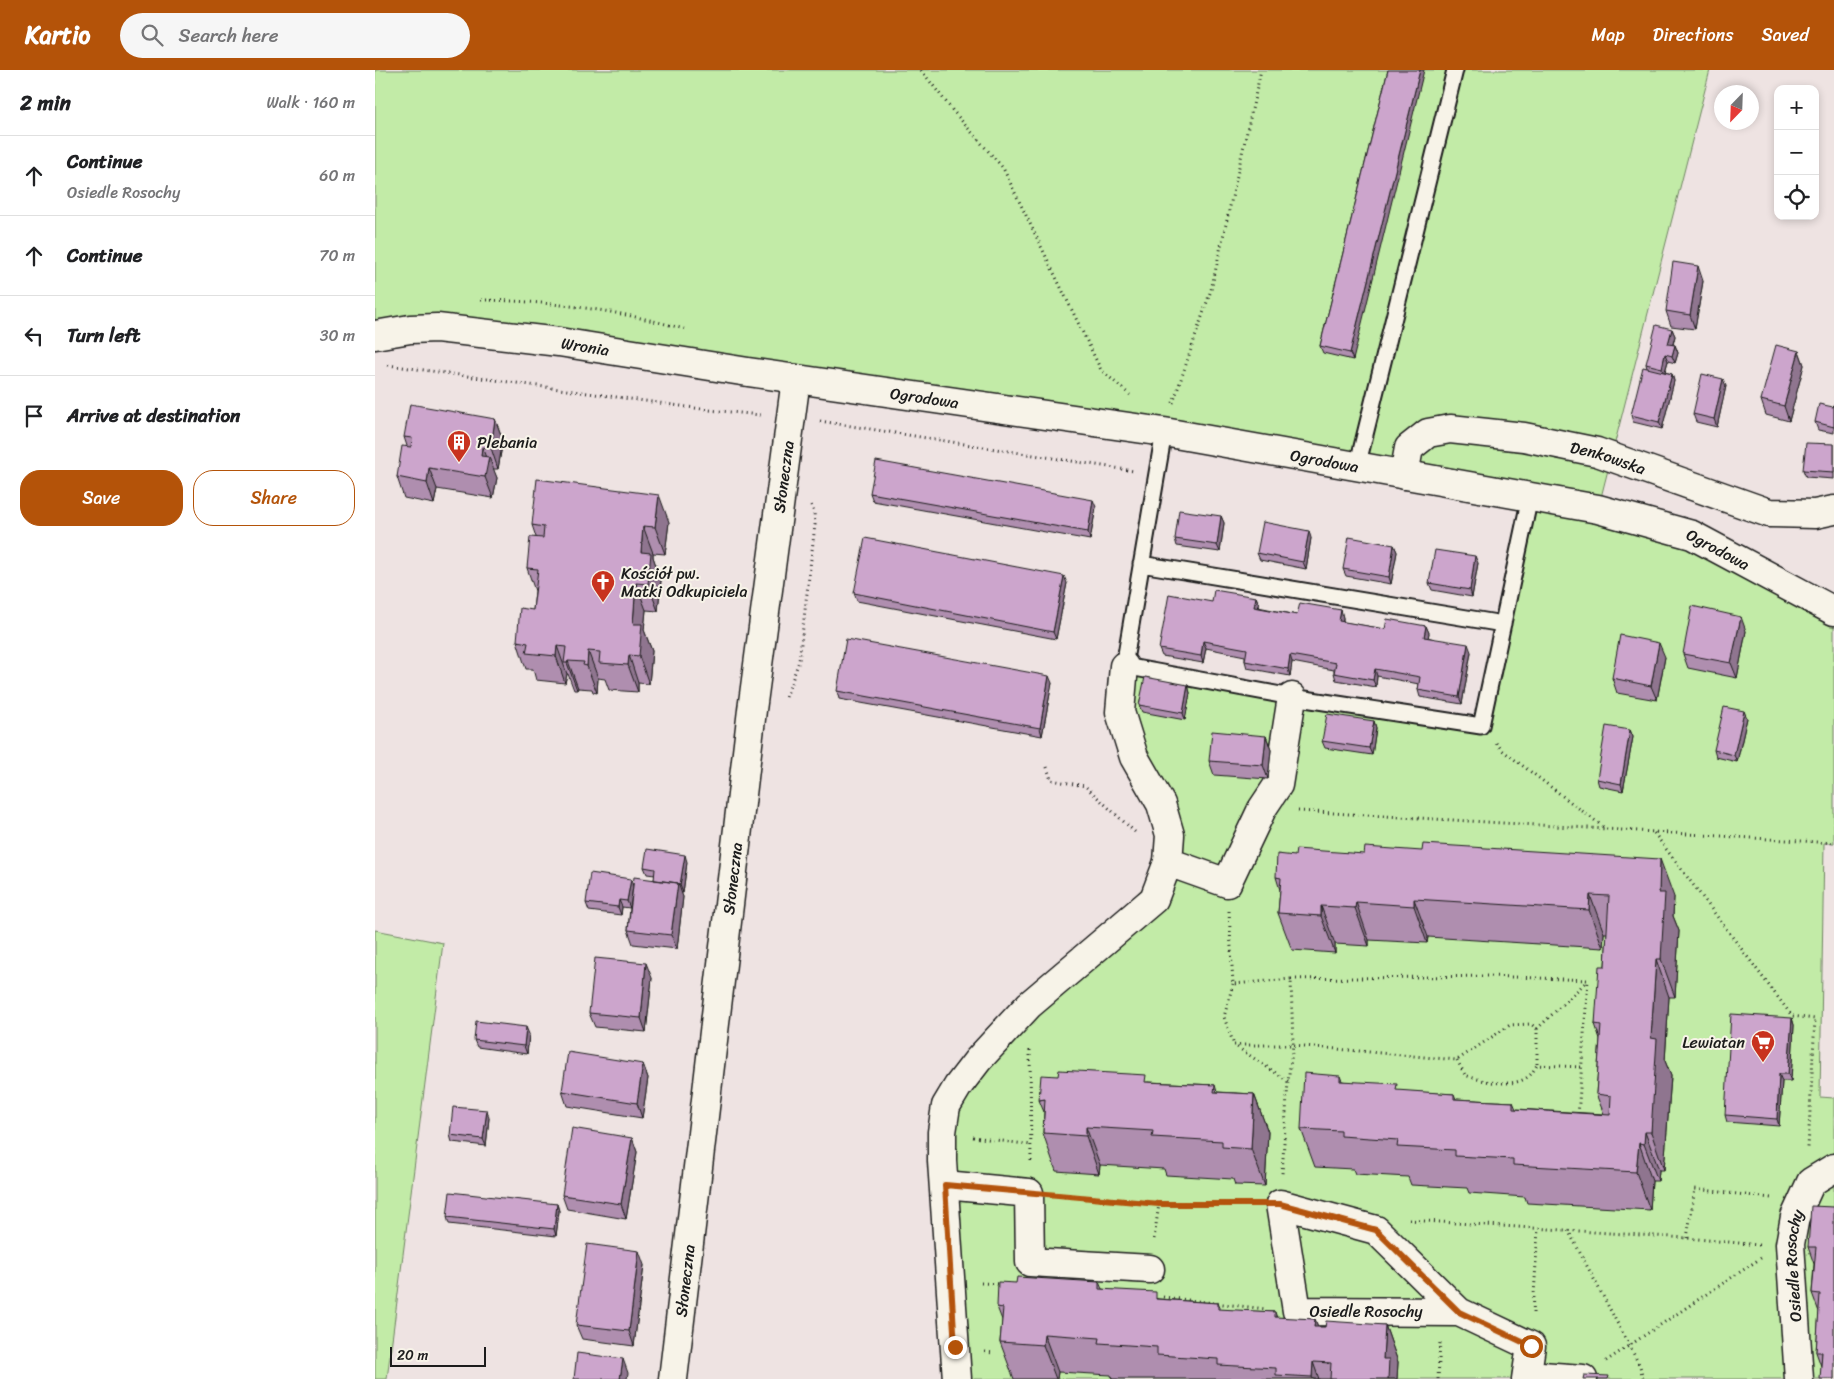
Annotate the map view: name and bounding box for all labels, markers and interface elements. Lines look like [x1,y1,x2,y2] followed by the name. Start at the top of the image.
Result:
[120,13,470,58] search box
[25,14,90,56] text: Kartio
[178,19,279,52] text: Search here
[1592,19,1625,51] text: Map
[1653,19,1734,51] text: Directions
[1762,19,1809,51] text: Saved
[138,21,166,49] icon: search
[20,84,71,122] text: 2 min
[1714,85,1759,130] north arrow
[1774,85,1819,220] map controls
[1774,85,1819,130] button: +
[266,88,355,117] text: Walk · 160 m
[1774,130,1819,175] button: −
[67,145,143,178] text: Continue
[319,161,355,190] text: 60 m
[20,162,48,190] icon: ahead
[1774,175,1819,220] button: locate
[67,178,180,207] text: Osiedle Rosochy
[67,239,143,272] text: Continue
[319,241,355,270] text: 70 m
[20,242,48,270] icon: ahead
[67,319,140,352] text: Turn left
[320,321,355,350] text: 30 m
[20,322,48,350] icon: left
[559,328,611,364] street label: Wronia
[888,378,961,417] street label: Ogrodowa
[67,399,240,432] text: Arrive at destination
[20,402,48,430] icon: arrive
[477,428,537,457] place label: Plebania
[446,429,472,463] building icon: Plebania
[1568,432,1650,483] street label: Denkowska
[764,439,802,515] street label: Słoneczna
[1288,440,1361,481] street label: Ogrodowa
[20,470,183,526] button: Save
[193,470,355,526] button: Share
[1681,520,1755,578] street label: Ogrodowa
[621,559,748,606] place label: Kościół pw. Matki Odkupiciela
[590,569,616,603] church icon: Kościół pw. Matki Odkupiciela
[713,841,751,916] street label: Słoneczna
[1682,1028,1745,1057] place label: Lewiatan
[1750,1029,1776,1063] supermarket icon: Lewiatan
[1775,1203,1812,1323] street label: Osiedle Rosochy
[666,1243,703,1318] street label: Słoneczna
[1309,1297,1423,1326] street label: Osiedle Rosochy
[1520,1335,1543,1358] route start
[944,1336,967,1359] route end
[397,1343,428,1368] text: 20 m
[390,1344,486,1367] scale bar

